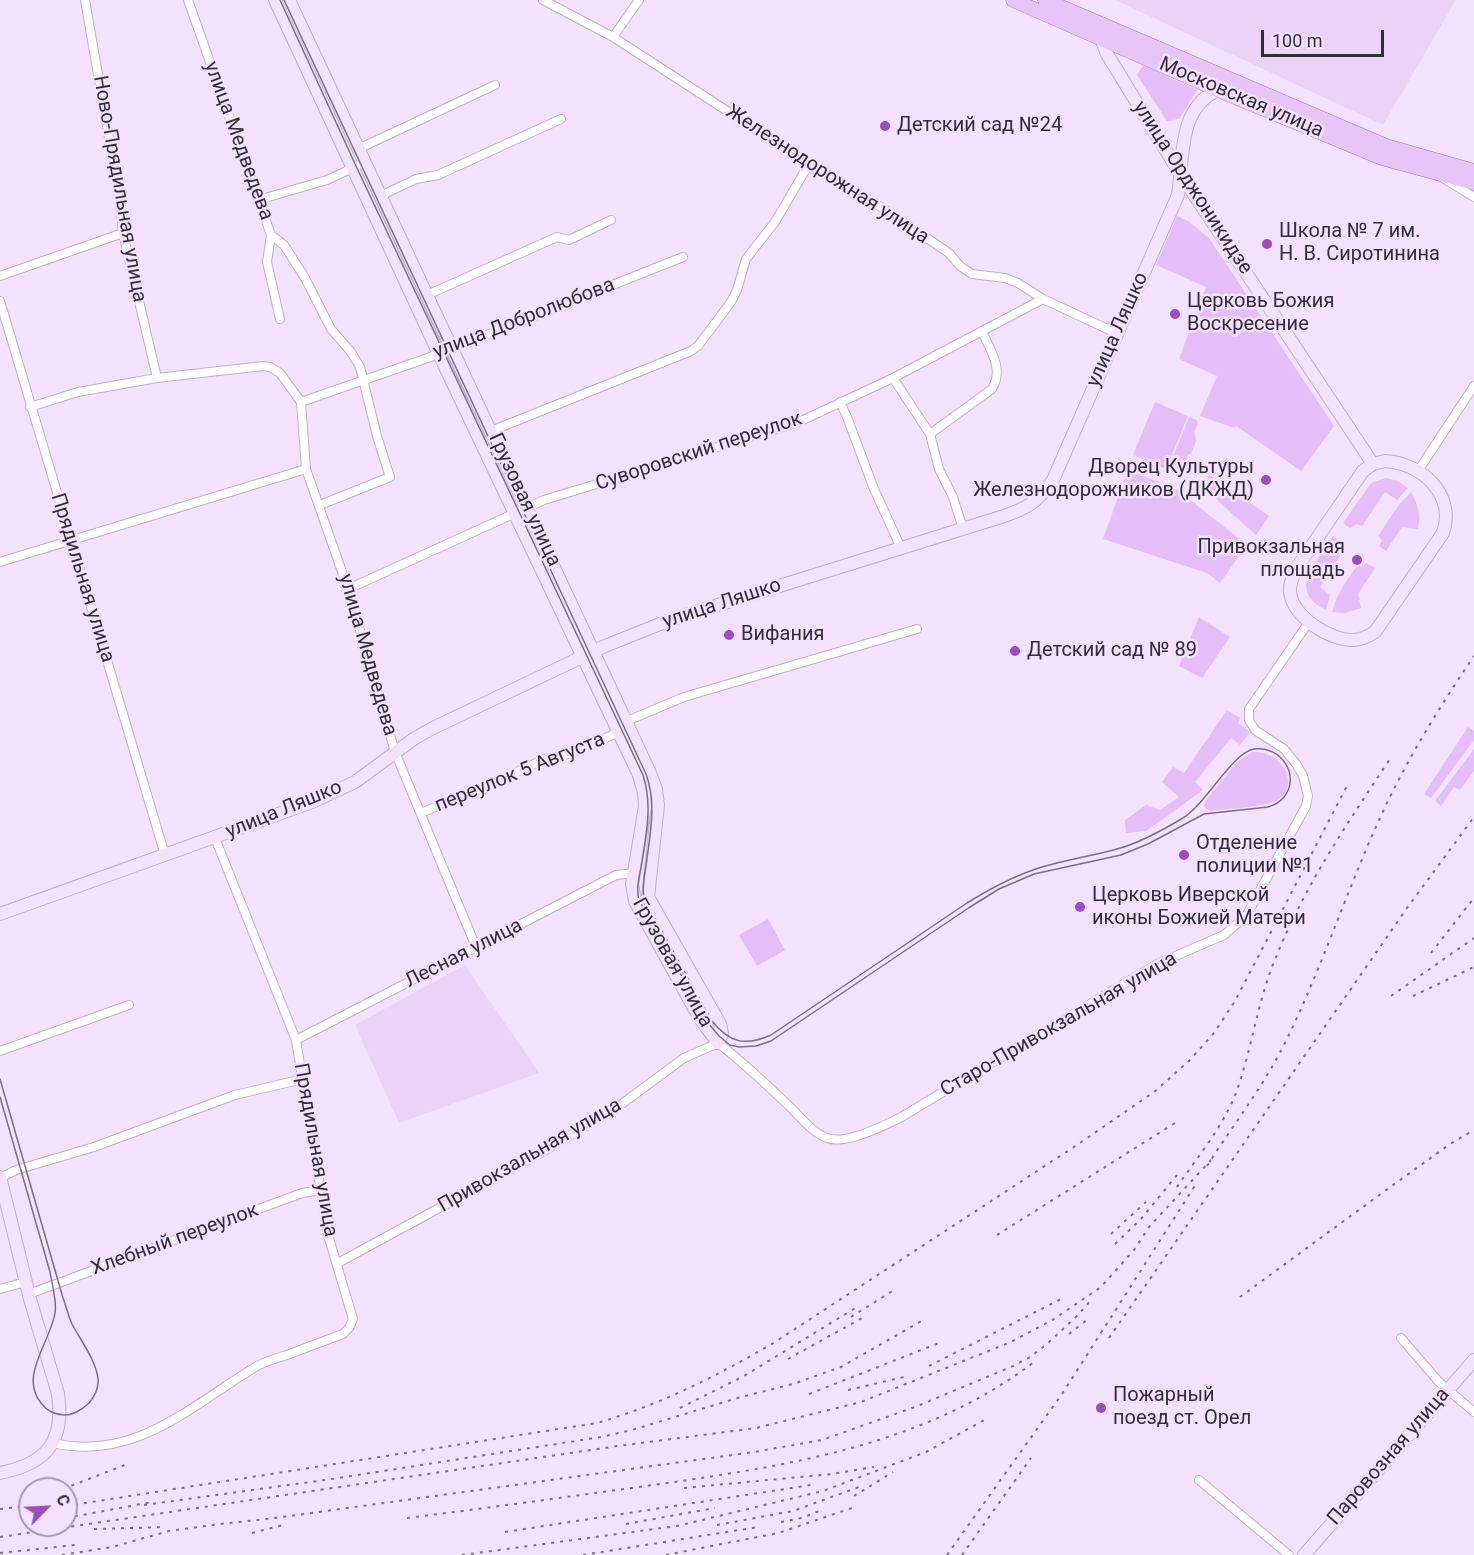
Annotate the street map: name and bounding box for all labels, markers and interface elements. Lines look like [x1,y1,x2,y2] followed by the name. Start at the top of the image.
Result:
[1264,18,1387,56] scale bar
[1272,30,1323,51] text: 100 m
[1155,53,1327,143] street label: Московская улица
[198,58,278,224] street label: улица Медведева
[87,74,151,304] street label: Ново-Прядильная улица
[1127,97,1257,279] street label: улица Орджоникидзе
[721,100,933,250] street label: Железнодорожная улица
[897,114,1062,138] place label: Детский сад №24
[878,119,892,133] marker: Детский сад №24
[1279,220,1440,267] place label: Школа № 7 им. Н. В. Сиротинина
[1260,237,1274,251] marker: Школа № 7 им. Н. В. Сиротинина
[1082,269,1154,391] street label: улица Ляшко
[430,273,618,365] street label: улица Добролюбова
[1187,290,1334,337] place label: Церковь Божия Воскресение
[1168,307,1182,321] marker: Церковь Божия Воскресение
[593,407,805,497] street label: Суворовский переулок
[483,429,565,571] street label: Грузовая улица
[973,456,1254,503] place label: Дворец Культуры Железнодорожников (ДКЖД)
[1259,473,1273,487] marker: Дворец Культуры Железнодорожников (ДКЖД)
[45,490,119,666] street label: Прядильная улица
[1197,536,1345,583] place label: Привокзальная площадь
[1350,553,1364,567] marker: Привокзальная площадь
[332,571,402,739] street label: улица Медведева
[660,574,784,634] street label: улица Ляшко
[741,623,824,647] place label: Вифания
[722,628,736,642] marker: Вифания
[1027,639,1197,663] place label: Детский сад № 89
[1008,644,1022,658] marker: Детский сад № 89
[432,728,608,818] street label: переулок 5 Августа
[222,776,346,844] street label: улица Ляшко
[1196,832,1314,879] place label: Отделение полиции №1
[1177,848,1191,862] marker: Отделение полиции №1
[1092,884,1306,931] place label: Церковь Иверской иконы Божией Матери
[626,894,718,1032] street label: Грузовая улица
[1073,900,1087,914] marker: Церковь Иверской иконы Божией Матери
[401,914,527,994] street label: Лесная улица
[937,947,1181,1103] street label: Старо-Привокзальная улица
[288,1061,342,1239] street label: Прядильная улица
[434,1094,626,1218] street label: Привокзальная улица
[88,1199,262,1281] street label: Хлебный переулок
[1323,1383,1455,1531] street label: Паровозная улица
[1113,1384,1251,1431] place label: Пожарный поезд ст. Орел
[1094,1401,1108,1415] marker: Пожарный поезд ст. Орел
[18,1477,78,1537] north arrow
[52,1492,74,1509] text: С

